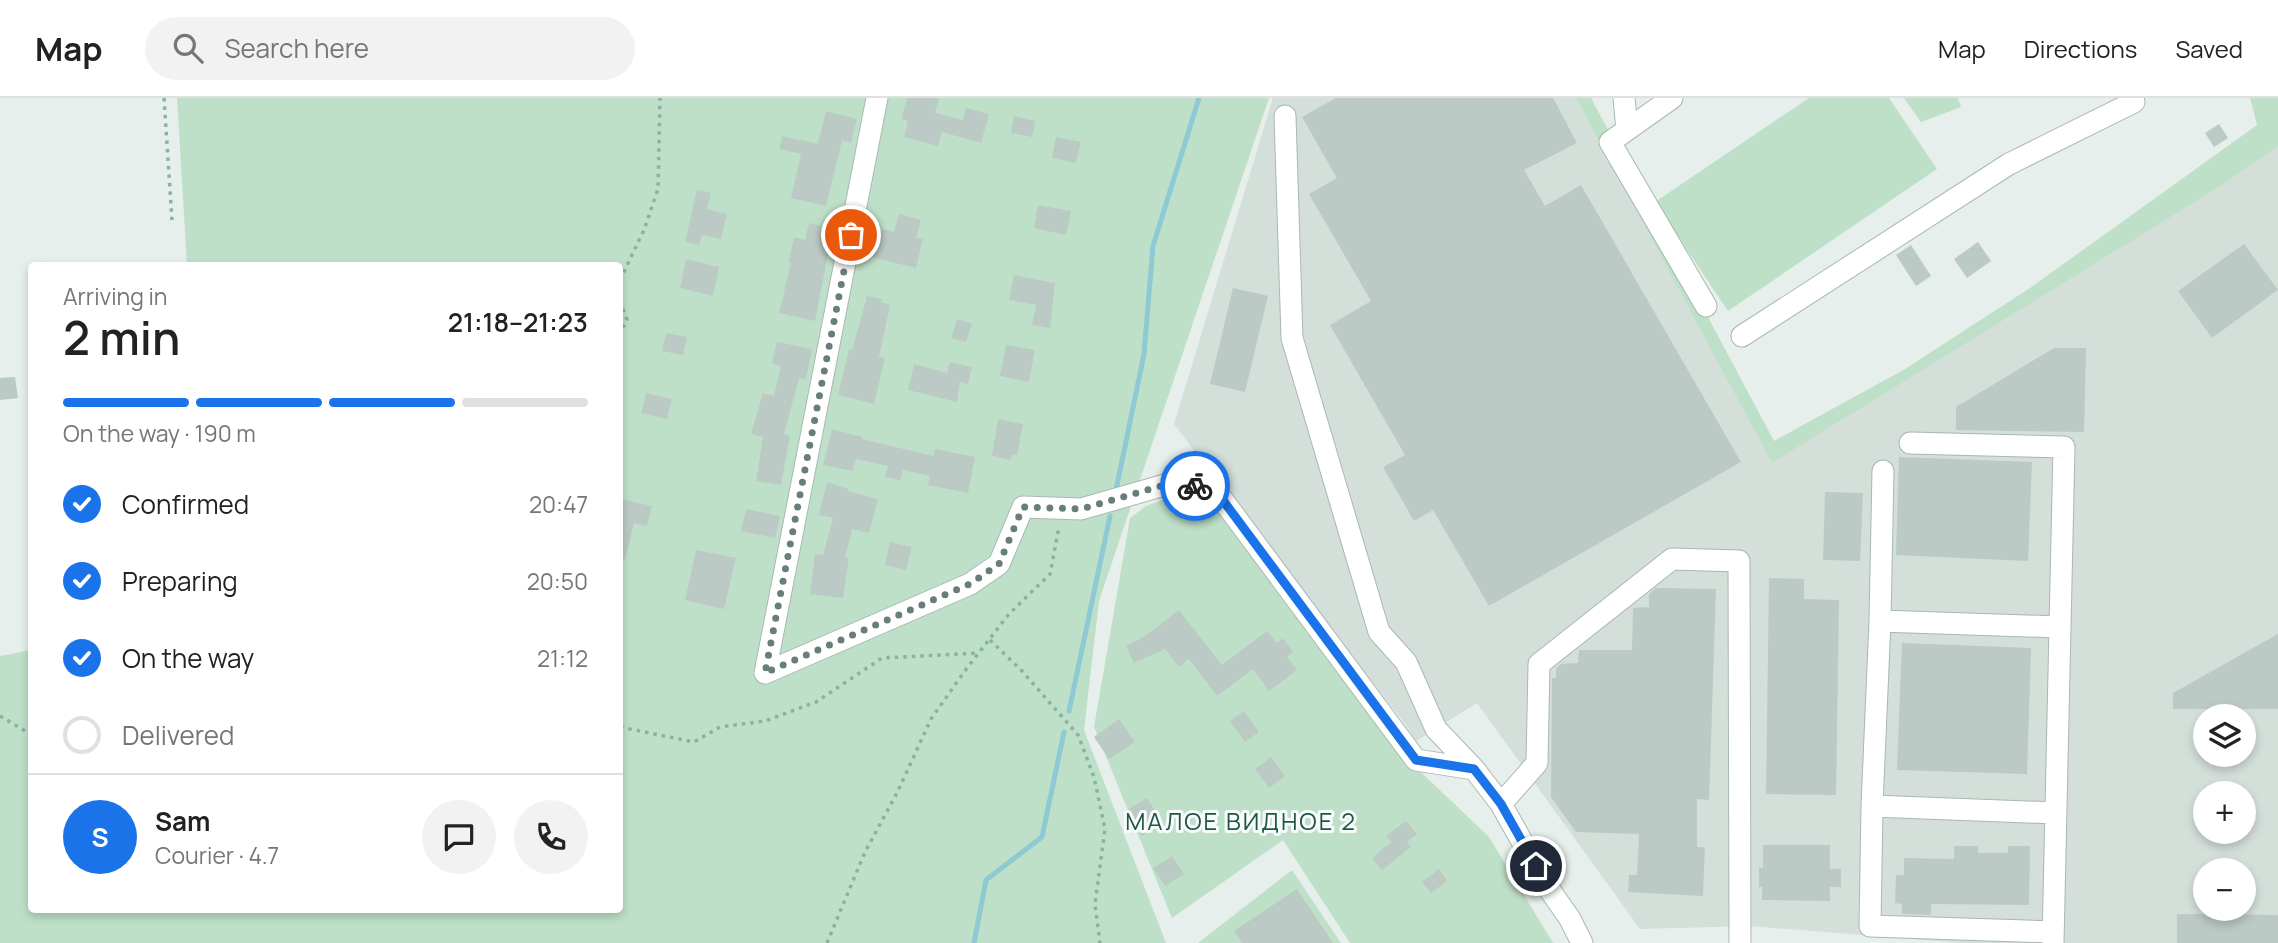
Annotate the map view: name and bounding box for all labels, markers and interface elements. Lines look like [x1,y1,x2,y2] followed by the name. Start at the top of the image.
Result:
[145,17,635,80] search box
[35,26,103,71] text: Map
[169,29,207,67] icon: search
[225,30,369,66] text: Search here
[1938,32,1986,65] text: Map
[2024,32,2137,65] text: Directions
[2175,32,2243,65] text: Saved
[821,205,881,265] pin
[832,216,870,254] icon: bag
[63,280,168,312] text: Arriving in
[448,304,588,340] text: 21:18–21:23
[63,306,180,369] text: 2 min
[63,417,256,449] text: On the way · 190 m
[1160,451,1230,521] courier
[1176,467,1214,505] icon: bike
[63,485,101,523] icon: check
[122,486,249,522] text: Confirmed
[529,488,588,520] text: 20:47
[63,562,101,600] icon: check
[122,563,238,599] text: Preparing
[527,565,588,597] text: 20:50
[63,639,101,677] icon: check
[122,640,254,676] text: On the way
[537,642,588,674] text: 21:12
[2193,704,2256,921] map controls
[2193,704,2256,767] button: layers
[122,717,234,753] text: Delivered
[2193,781,2256,844] button: +
[422,800,496,874] button: chat
[514,800,588,874] button: phone
[155,803,210,839] text: Sam
[1125,804,1357,837] district label: МАЛОЕ ВИДНОЕ 2
[91,819,109,855] text: S
[1506,836,1566,896] pin
[155,839,279,871] text: Courier · 4.7
[1517,847,1555,885] icon: home
[2193,858,2256,921] button: −

